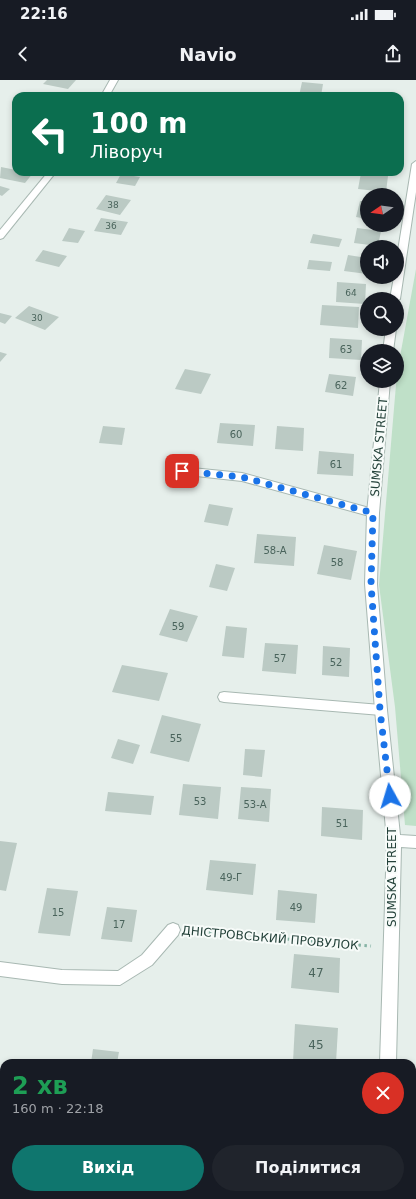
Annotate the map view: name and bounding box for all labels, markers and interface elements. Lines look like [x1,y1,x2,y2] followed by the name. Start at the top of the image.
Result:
[20,5,68,23] text: 22:16
[12,43,34,65] icon: back
[382,43,404,65] icon: share
[179,44,237,65] text: Navio
[90,107,187,140] text: 100 m
[24,108,76,160] icon: left
[90,141,163,162] text: Ліворуч
[360,188,404,232] north arrow
[360,188,404,388] map controls
[107,200,119,210] house number: 38
[105,221,117,231] house number: 36
[360,240,404,284] button: sound
[345,288,357,298] house number: 64
[360,292,404,336] button: search
[31,313,43,323] house number: 30
[340,344,352,355] house number: 63
[360,344,404,388] button: layers
[335,380,347,391] house number: 62
[368,396,390,497] street label: SUMSKA STREET
[230,429,242,440] house number: 60
[165,454,199,488] pin
[330,459,342,470] house number: 61
[171,460,193,482] icon: arrive
[263,545,287,556] house number: 58-А
[331,557,343,568] house number: 58
[172,621,184,632] house number: 59
[274,653,286,664] house number: 57
[330,657,342,668] house number: 52
[170,733,182,744] house number: 55
[369,775,411,817] position arrow
[194,796,206,807] house number: 53
[243,799,267,810] house number: 53-А
[336,818,348,829] house number: 51
[385,826,399,927] street label: SUMSKA STREET
[220,872,242,883] house number: 49-Г
[290,902,302,913] house number: 49
[52,907,64,918] house number: 15
[113,919,125,930] house number: 17
[181,922,360,953] street label: ДНІСТРОВСЬКИЙ ПРОВУЛОК
[308,966,324,980] house number: 47
[308,1038,324,1052] house number: 45
[12,1072,68,1100] text: 2 хв
[362,1072,404,1114] button: close
[12,1101,103,1116] text: 160 m · 22:18
[12,1145,204,1191] button: Вихід
[212,1145,404,1191] button: Поділитися

